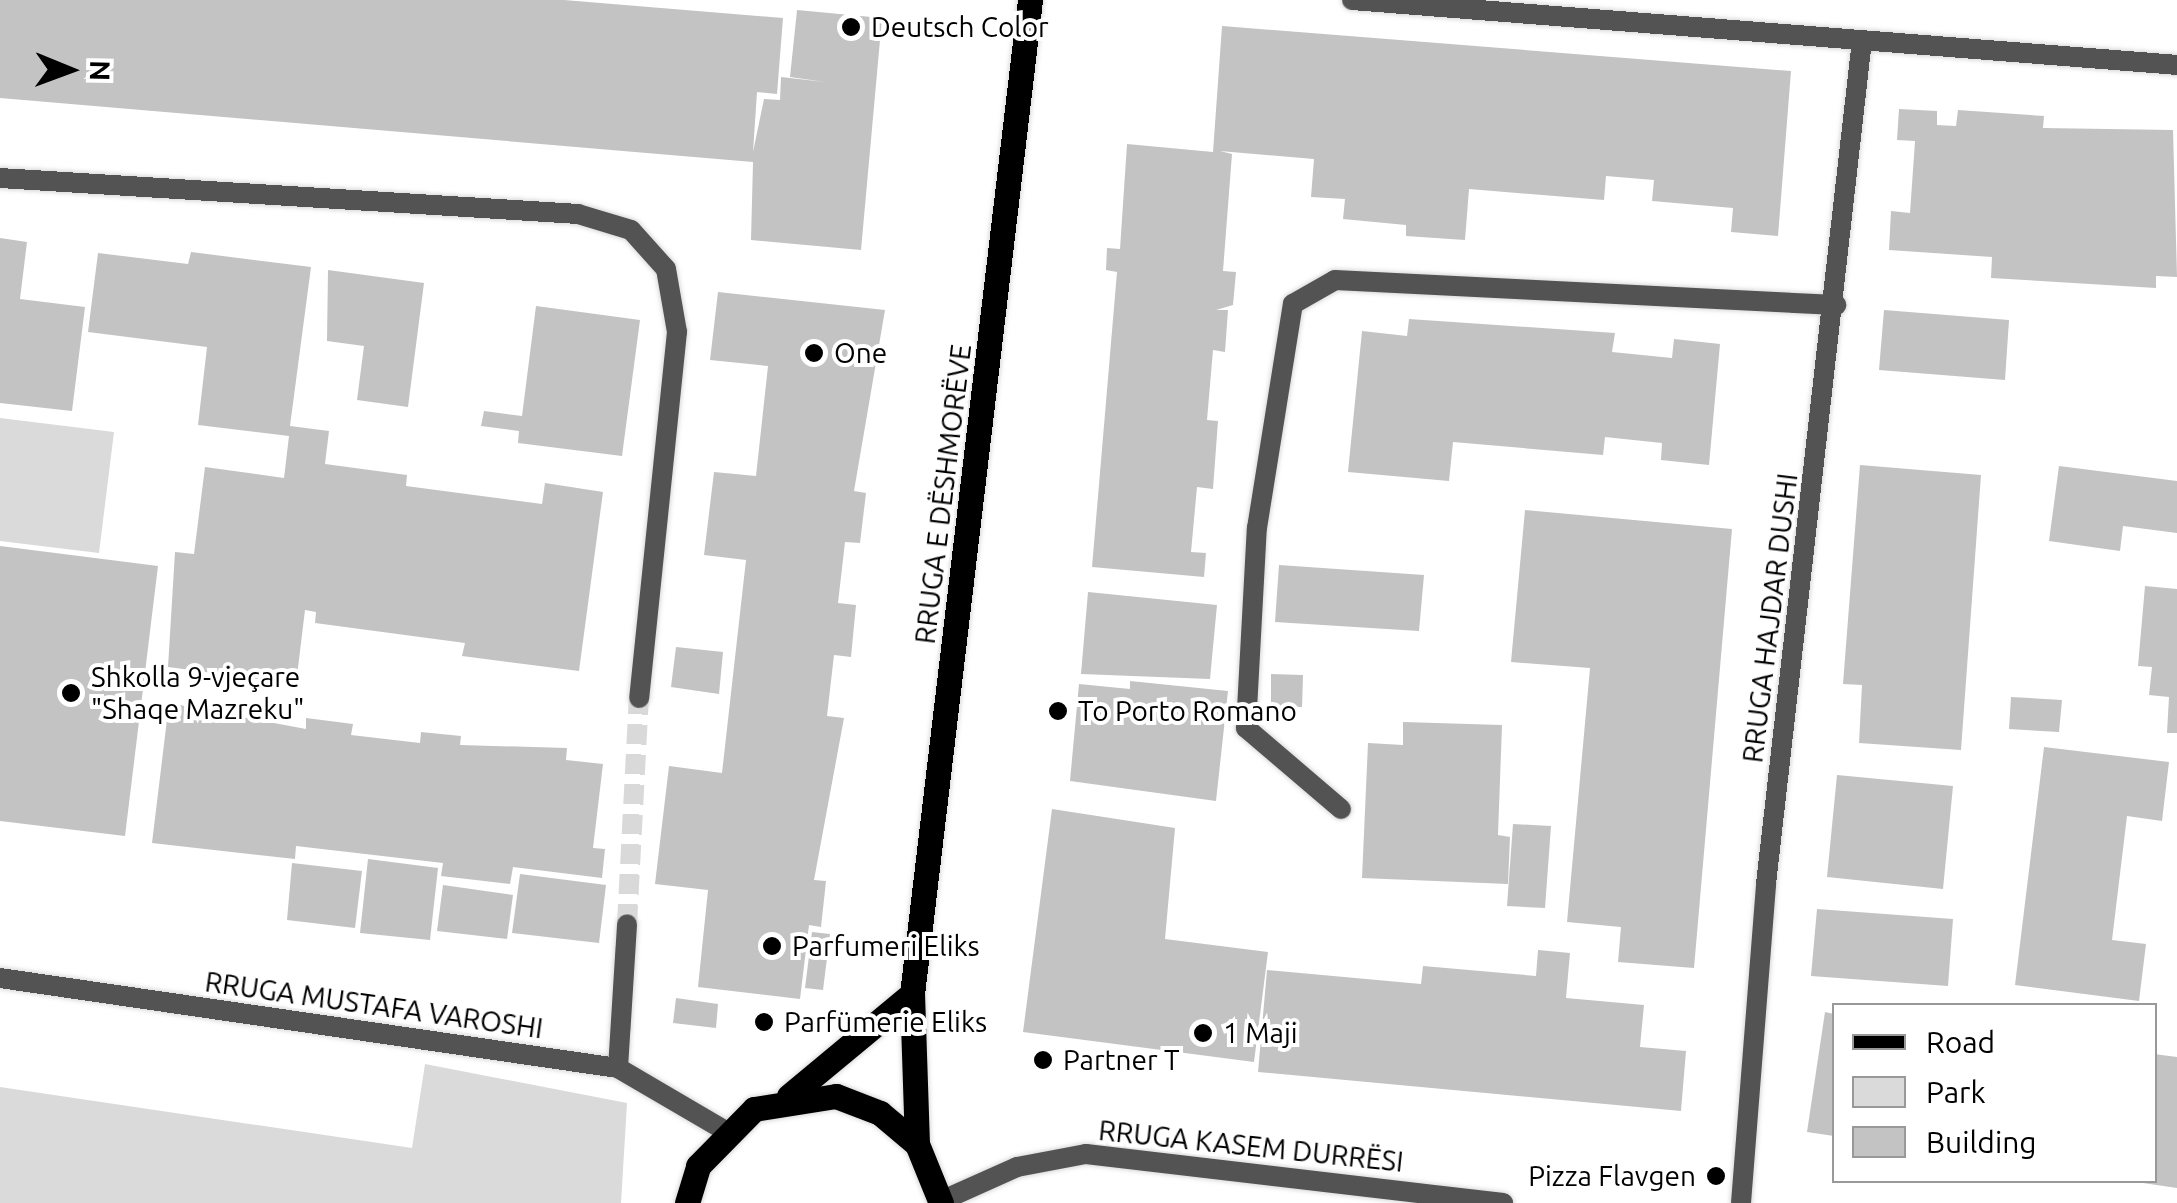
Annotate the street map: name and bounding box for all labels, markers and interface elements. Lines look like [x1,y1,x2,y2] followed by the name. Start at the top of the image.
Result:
[871,10,1049,44] place label: Deutsch Color
[840,16,862,38] marker: Deutsch Color
[20,20,120,120] north arrow
[85,60,116,81] text: N
[834,336,887,370] place label: One
[803,342,825,364] marker: One
[908,342,978,646] street label: RRUGA E DËSHMORËVE
[1736,471,1804,765] street label: RRUGA HAJDAR DUSHI
[91,660,304,726] place label: Shkolla 9-vjeçare "Shaqe Mazreku"
[60,682,82,704] marker: Shkolla 9-vjeçare "Shaqe Mazreku"
[1078,694,1297,728] place label: To Porto Romano
[1047,700,1069,722] marker: To Porto Romano
[792,929,980,963] place label: Parfumeri Eliks
[761,935,783,957] marker: Parfumeri Eliks
[203,965,545,1045] street label: RRUGA MUSTAFA VAROSHI
[1832,1003,2157,1183] legend
[784,1005,987,1039] place label: Parfümerie Eliks
[753,1011,775,1033] marker: Parfümerie Eliks
[1223,1016,1298,1050] place label: 1 Maji
[1192,1022,1214,1044] marker: 1 Maji
[1926,1025,1995,1059] text: Road
[1063,1043,1180,1077] place label: Partner T
[1032,1049,1054,1071] marker: Partner T
[1926,1075,1986,1109] text: Park
[1097,1113,1405,1179] street label: RRUGA KASEM DURRËSI
[1926,1125,2037,1159] text: Building
[1528,1159,1696,1193] place label: Pizza Flavgen
[1705,1165,1727,1187] marker: Pizza Flavgen

